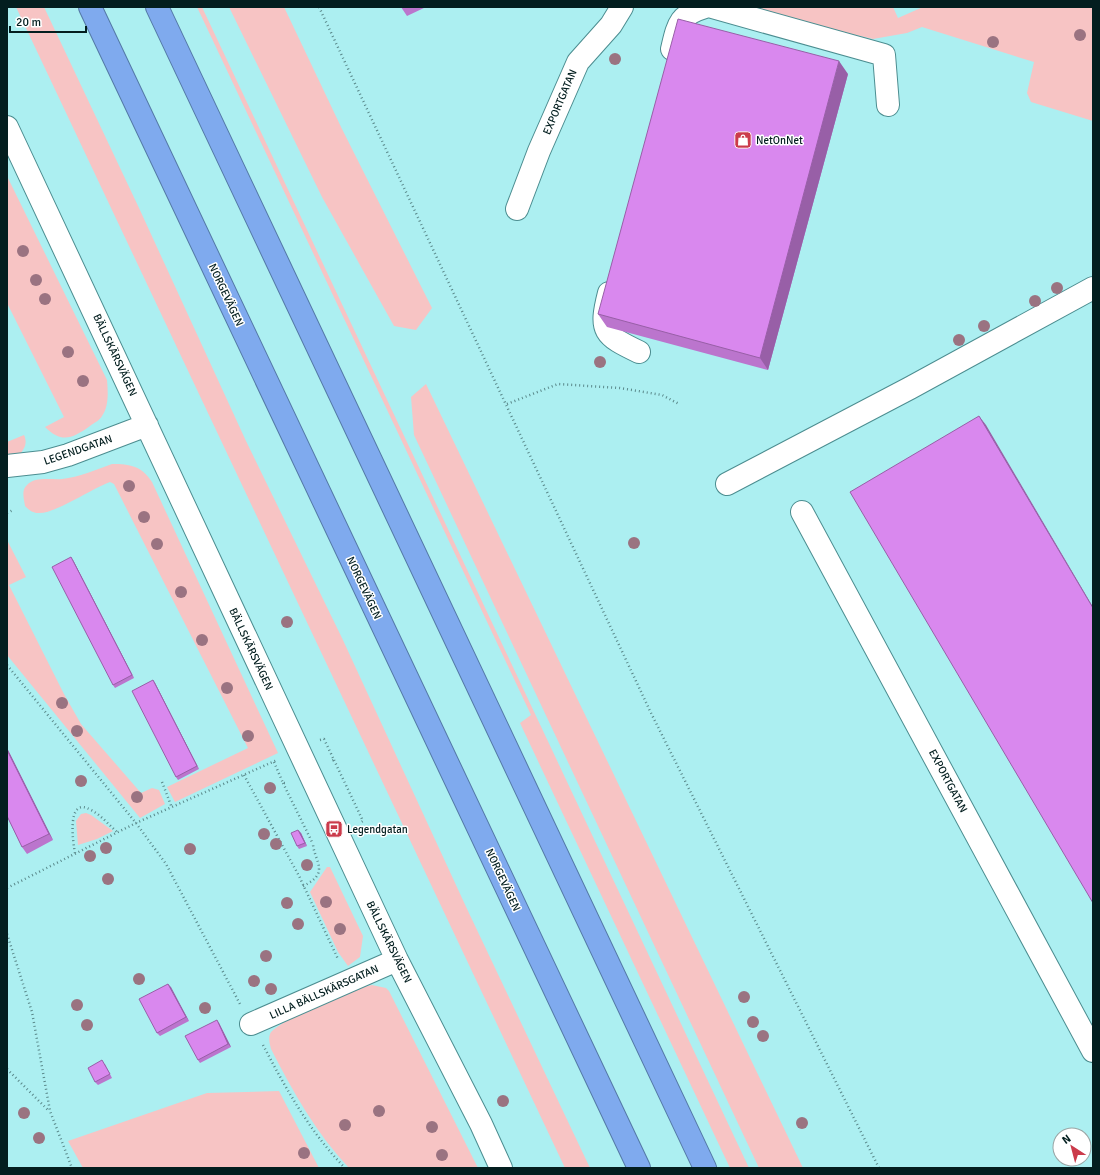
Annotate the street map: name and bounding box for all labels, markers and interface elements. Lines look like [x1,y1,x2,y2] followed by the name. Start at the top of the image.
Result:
[10,8,86,34] scale bar
[16,15,41,30] text: 20 m
[540,67,580,137] street label: EXPORTGATAN
[733,130,753,150] shop icon: NetOnNet
[756,134,803,147] place label: NetOnNet
[206,261,247,328] street label: NORGEVÄGEN
[90,311,141,398] street label: BÄLLSKÄRSVÄGEN
[42,432,114,468] street label: LEGENDGATAN
[344,554,385,621] street label: NORGEVÄGEN
[226,605,277,692] street label: BÄLLSKÄRSVÄGEN
[926,747,970,815] street label: EXPORTGATAN
[324,819,344,839] bus stop icon: Legendgatan
[347,823,408,836] place label: Legendgatan
[483,846,524,913] street label: NORGEVÄGEN
[364,898,415,985] street label: BÄLLSKÄRSVÄGEN
[267,961,381,1022] street label: LILLA BÄLLSKÄRSGATAN
[1052,1127,1092,1167] north arrow
[1059,1132,1073,1147] text: N

